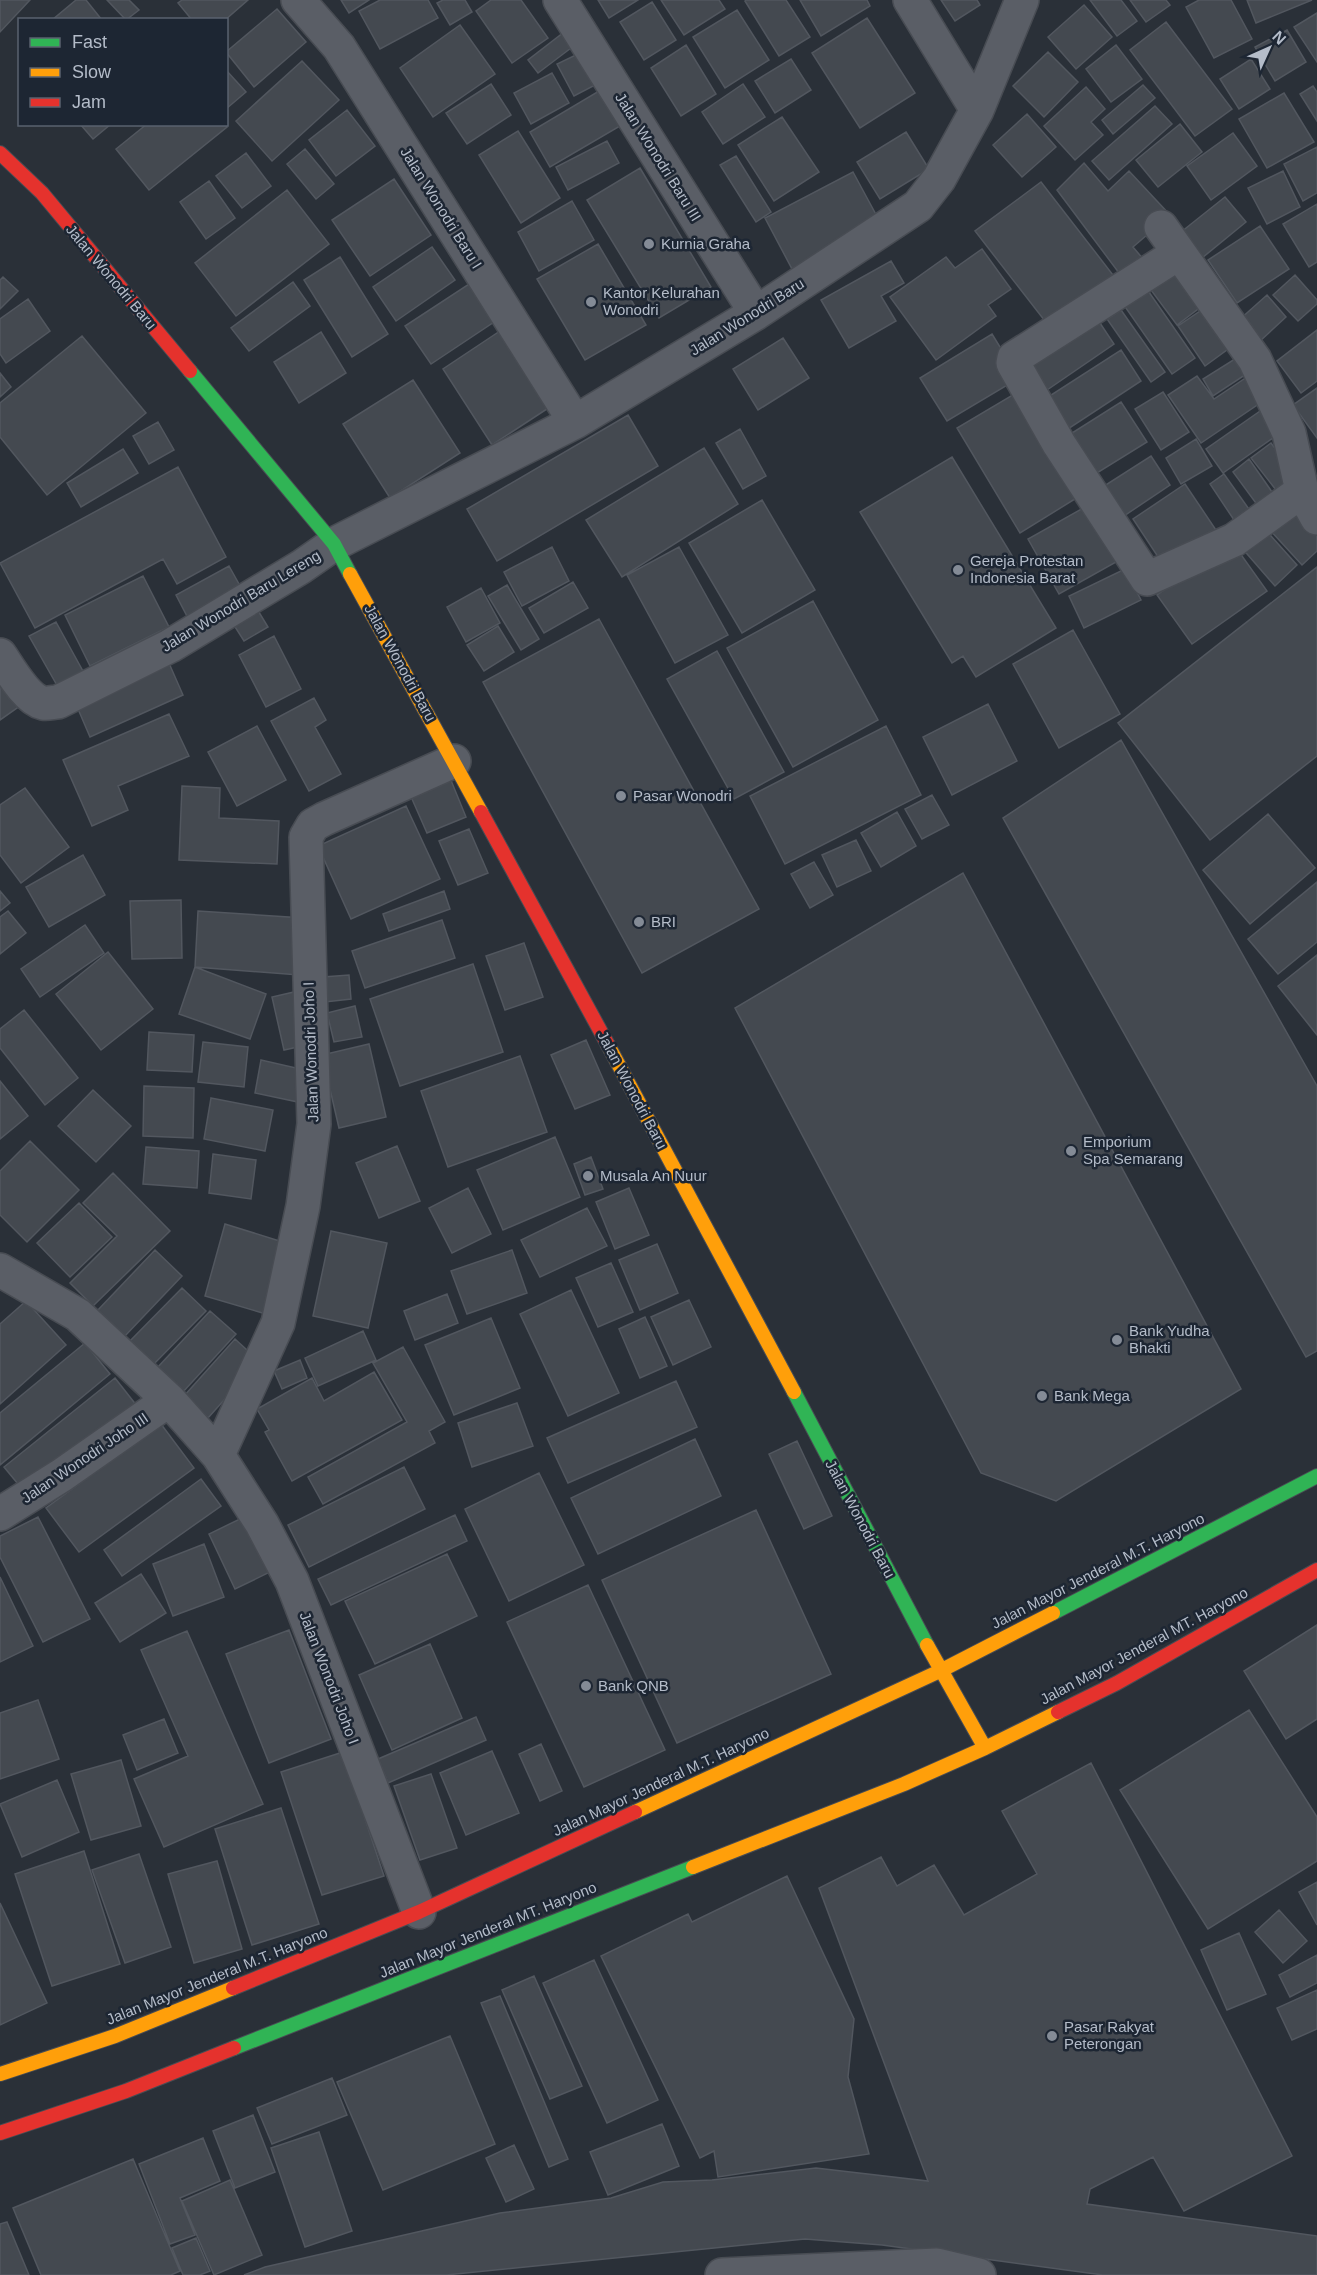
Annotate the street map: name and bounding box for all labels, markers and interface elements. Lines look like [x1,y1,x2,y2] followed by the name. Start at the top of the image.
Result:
[18,18,228,126] legend
[1239,18,1299,78] north arrow
[1269,28,1289,48] text: N
[72,32,107,52] text: Fast
[72,62,112,82] text: Slow
[612,89,705,224] street label: Jalan Wonodri Baru III
[72,92,106,112] text: Jam
[397,144,486,272] street label: Jalan Wonodri Baru I
[63,221,160,332] street label: Jalan Wonodri Baru
[661,235,751,252] place label: Kurnia Graha
[642,237,656,251] marker: Kurnia Graha
[686,275,807,359] street label: Jalan Wonodri Baru
[603,284,720,318] place label: Kantor Kelurahan Wonodri
[584,295,598,309] marker: Kantor Kelurahan Wonodri
[158,546,323,655] street label: Jalan Wonodri Baru Lereng
[970,552,1083,586] place label: Gereja Protestan Indonesia Barat
[951,563,965,577] marker: Gereja Protestan Indonesia Barat
[361,601,440,724] street label: Jalan Wonodri Baru
[633,787,732,804] place label: Pasar Wonodri
[614,789,628,803] marker: Pasar Wonodri
[651,913,676,930] place label: BRI
[632,915,646,929] marker: BRI
[300,981,321,1123] street label: Jalan Wonodri Joho I
[594,1028,671,1152] street label: Jalan Wonodri Baru
[1083,1133,1183,1167] place label: Emporium Spa Semarang
[1064,1144,1078,1158] marker: Emporium Spa Semarang
[600,1167,707,1184] place label: Musala An Nuur
[581,1169,595,1183] marker: Musala An Nuur
[1129,1322,1210,1356] place label: Bank Yudha Bhakti
[1110,1333,1124,1347] marker: Bank Yudha Bhakti
[1054,1387,1131,1404] place label: Bank Mega
[1035,1389,1049,1403] marker: Bank Mega
[18,1409,151,1506] street label: Jalan Wonodri Joho III
[822,1457,899,1581] street label: Jalan Wonodri Baru
[988,1509,1207,1632] street label: Jalan Mayor Jenderal M.T. Haryono
[1037,1583,1250,1708] street label: Jalan Mayor Jenderal MT. Haryono
[296,1609,363,1747] street label: Jalan Wonodri Joho I
[598,1677,669,1694] place label: Bank QNB
[579,1679,593,1693] marker: Bank QNB
[550,1724,772,1839] street label: Jalan Mayor Jenderal M.T. Haryono
[377,1878,599,1981] street label: Jalan Mayor Jenderal MT. Haryono
[104,1923,330,2028] street label: Jalan Mayor Jenderal M.T. Haryono
[1064,2018,1155,2052] place label: Pasar Rakyat Peterongan
[1045,2029,1059,2043] marker: Pasar Rakyat Peterongan

